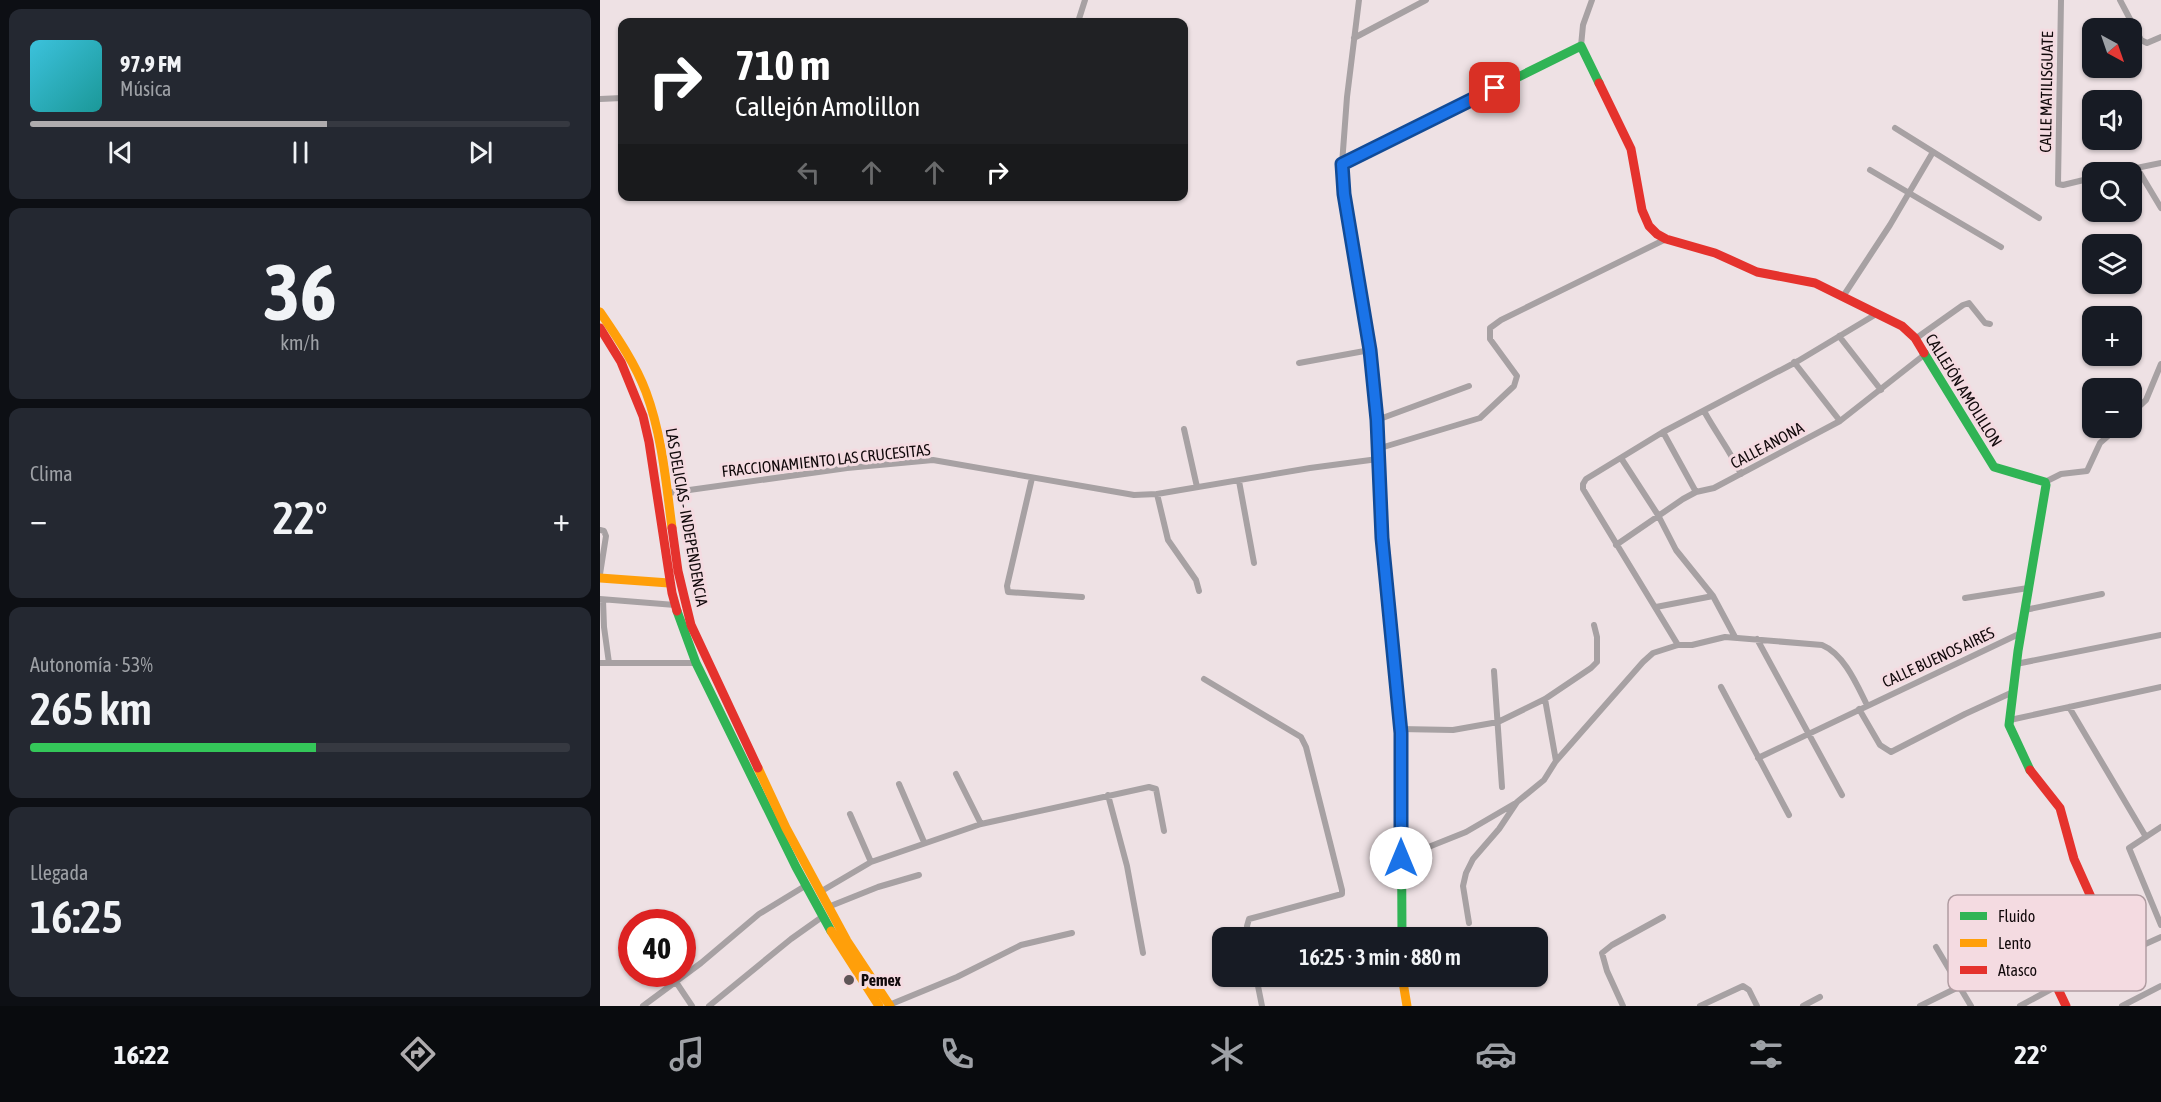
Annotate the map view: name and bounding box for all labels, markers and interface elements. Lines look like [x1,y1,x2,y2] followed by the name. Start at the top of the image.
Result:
[2082,18,2142,78] north arrow
[2082,18,2142,438] map controls
[2036,31,2056,153] street label: CALLE MATILISGUATE
[735,41,830,89] text: 710 m
[636,42,714,120] icon: right
[120,51,182,77] text: 97.9 FM
[1469,62,1520,113] pin
[1478,71,1511,104] icon: arrive
[120,77,171,100] text: Música
[2082,90,2142,150] button: sound
[735,91,920,122] text: Callejón Amolillon
[104,136,137,169] icon: previous
[284,136,317,169] icon: pause
[464,136,497,169] icon: next
[792,156,825,189] icon: left
[855,156,888,189] icon: ahead
[918,156,951,189] icon: ahead
[981,156,1014,189] icon: right
[2082,162,2142,222] button: search
[2082,234,2142,294] button: layers
[263,247,337,337] text: 36
[2082,306,2142,366] button: +
[1922,330,2006,450] street label: CALLEJÓN AMOLILLON
[280,331,320,354] text: km/h
[2082,378,2142,438] button: −
[1727,418,1807,472] street label: CALLE ANONA
[662,426,712,608] street label: LAS DELICIAS - INDEPENDENCIA
[721,440,931,480] street label: FRACCIONAMIENTO LAS CRUCESITAS
[30,462,73,485] text: Clima
[273,492,327,544] text: 22°
[30,500,47,538] text: −
[553,500,570,538] text: +
[1879,623,1997,691] street label: CALLE BUENOS AIRES
[30,653,153,676] text: Autonomía · 53%
[30,683,152,735] text: 265 km
[1369,826,1433,890] position arrow
[30,861,88,884] text: Llegada
[30,891,123,943] text: 16:25
[1948,895,2146,991] legend
[1998,907,2035,925] text: Fluido
[618,909,696,987] speed limit sign: 40
[1998,934,2031,952] text: Lento
[1299,944,1461,970] text: 16:25 · 3 min · 880 m
[1998,961,2037,979] text: Atasco
[861,971,902,989] place label: Pemex
[842,973,856,987] marker: Pemex
[397,1033,439,1075] icon: directions
[666,1033,708,1075] icon: music
[936,1033,978,1075] icon: phone
[1206,1033,1248,1075] icon: climate
[1475,1033,1517,1075] icon: car
[1745,1033,1787,1075] icon: filters
[114,1039,169,1070] text: 16:22
[2014,1039,2047,1070] text: 22°

